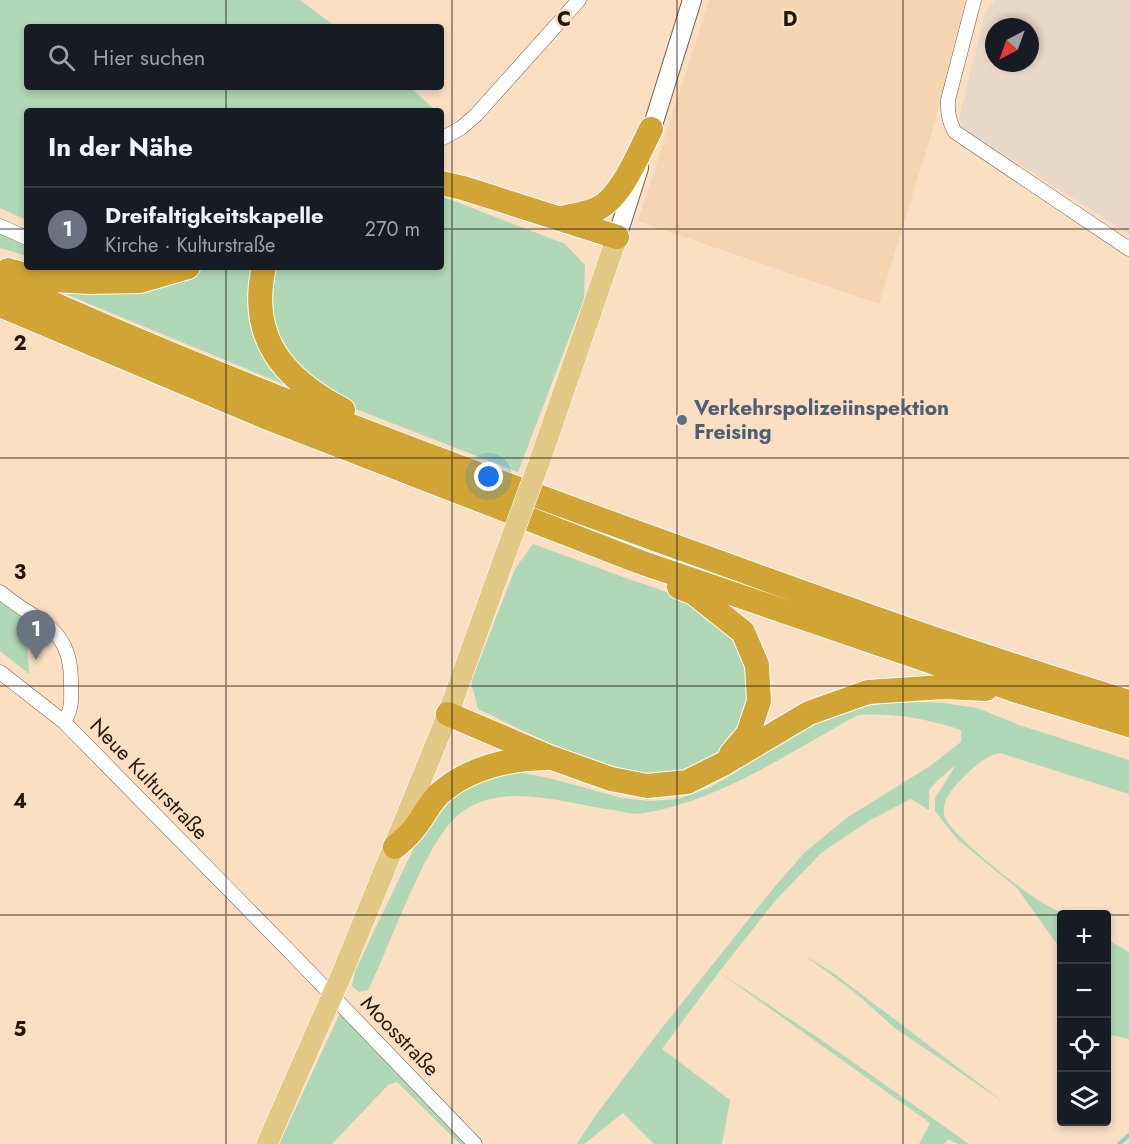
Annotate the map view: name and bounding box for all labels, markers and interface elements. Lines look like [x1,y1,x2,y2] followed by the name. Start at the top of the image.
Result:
[557,5,571,34] text: C
[783,5,797,34] text: D
[985,18,1039,72] north arrow
[24,24,444,90] search box
[45,41,78,74] icon: search
[93,41,205,73] text: Hier suchen
[48,128,193,166] text: In der Nähe
[105,199,324,231] text: Dreifaltigkeitskapelle
[62,215,73,244] text: 1
[365,215,420,244] text: 270 m
[105,231,275,260] text: Kirche · Kulturstraße
[13,329,27,358] text: 2
[693,393,949,447] place label: Verkehrspolizeiinspektion Freising
[675,413,689,427] marker: Verkehrspolizeiinspektion Freising
[474,462,503,491] your location
[14,558,26,587] text: 3
[16,610,56,660] pin: 1
[83,711,215,847] street label: Neue Kulturstraße
[13,787,27,816] text: 4
[1057,910,1111,1126] map controls
[1057,910,1111,964] button: +
[1057,964,1111,1018] button: −
[354,989,446,1083] street label: Moosstraße
[14,1015,27,1044] text: 5
[1057,1018,1111,1072] button: locate
[1057,1072,1111,1126] button: layers

